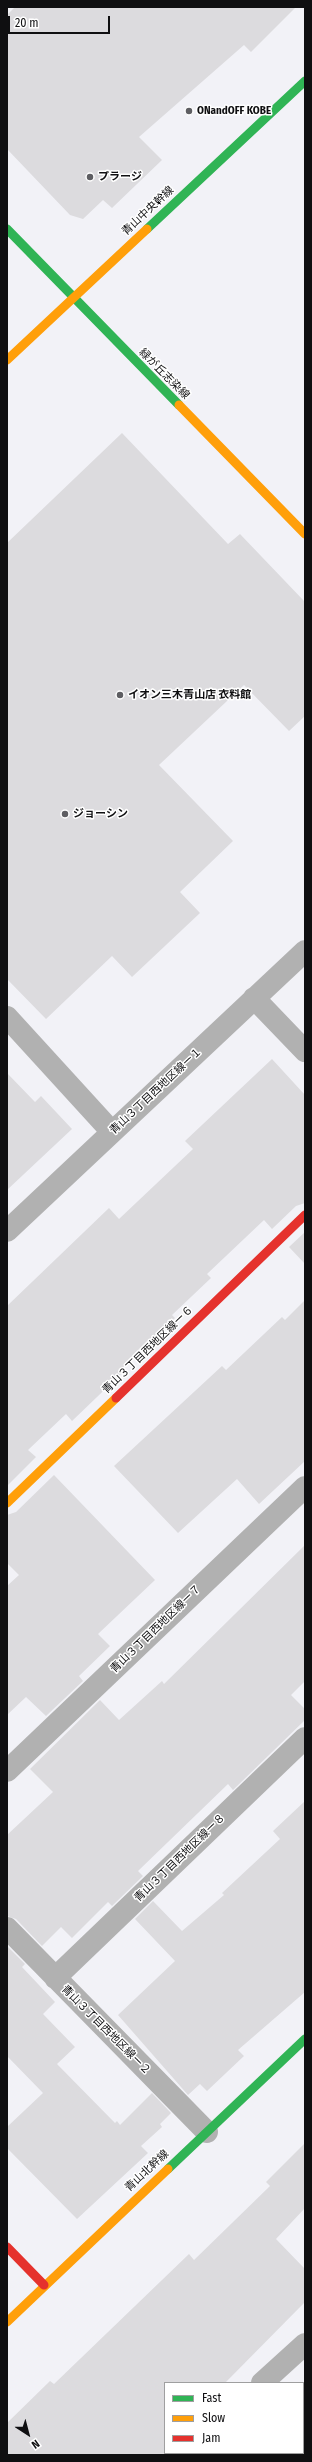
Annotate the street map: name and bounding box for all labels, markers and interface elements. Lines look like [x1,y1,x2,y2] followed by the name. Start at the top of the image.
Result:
[10,8,112,34] scale bar
[15,16,39,30] text: 20 m
[197,104,271,118] place label: ONandOFF KOBE
[184,106,194,116] marker: ONandOFF KOBE
[98,170,142,184] place label: プラージ
[85,172,95,182] marker: プラージ
[119,184,177,238] street label: 青山中央幹線
[136,346,192,402] street label: 緑が丘志染線
[128,688,251,702] place label: イオン三木青山店 衣料館
[115,690,125,700] marker: イオン三木青山店 衣料館
[73,807,128,821] place label: ジョーシン
[60,809,70,819] marker: ジョーシン
[107,1045,205,1137] street label: 青山３丁目西地区線ー１
[100,1303,196,1397] street label: 青山３丁目西地区線ー６
[108,1582,204,1676] street label: 青山３丁目西地区線ー７
[132,1811,228,1905] street label: 青山３丁目西地区線ー８
[59,1983,153,2077] street label: 青山３丁目西地区線ー２
[122,2147,172,2195] street label: 青山北幹線
[164,2382,304,2454] legend
[202,2391,221,2405] text: Fast
[202,2411,225,2425] text: Slow
[8,2414,48,2454] north arrow
[202,2431,220,2445] text: Jam
[29,2437,42,2451] text: N

